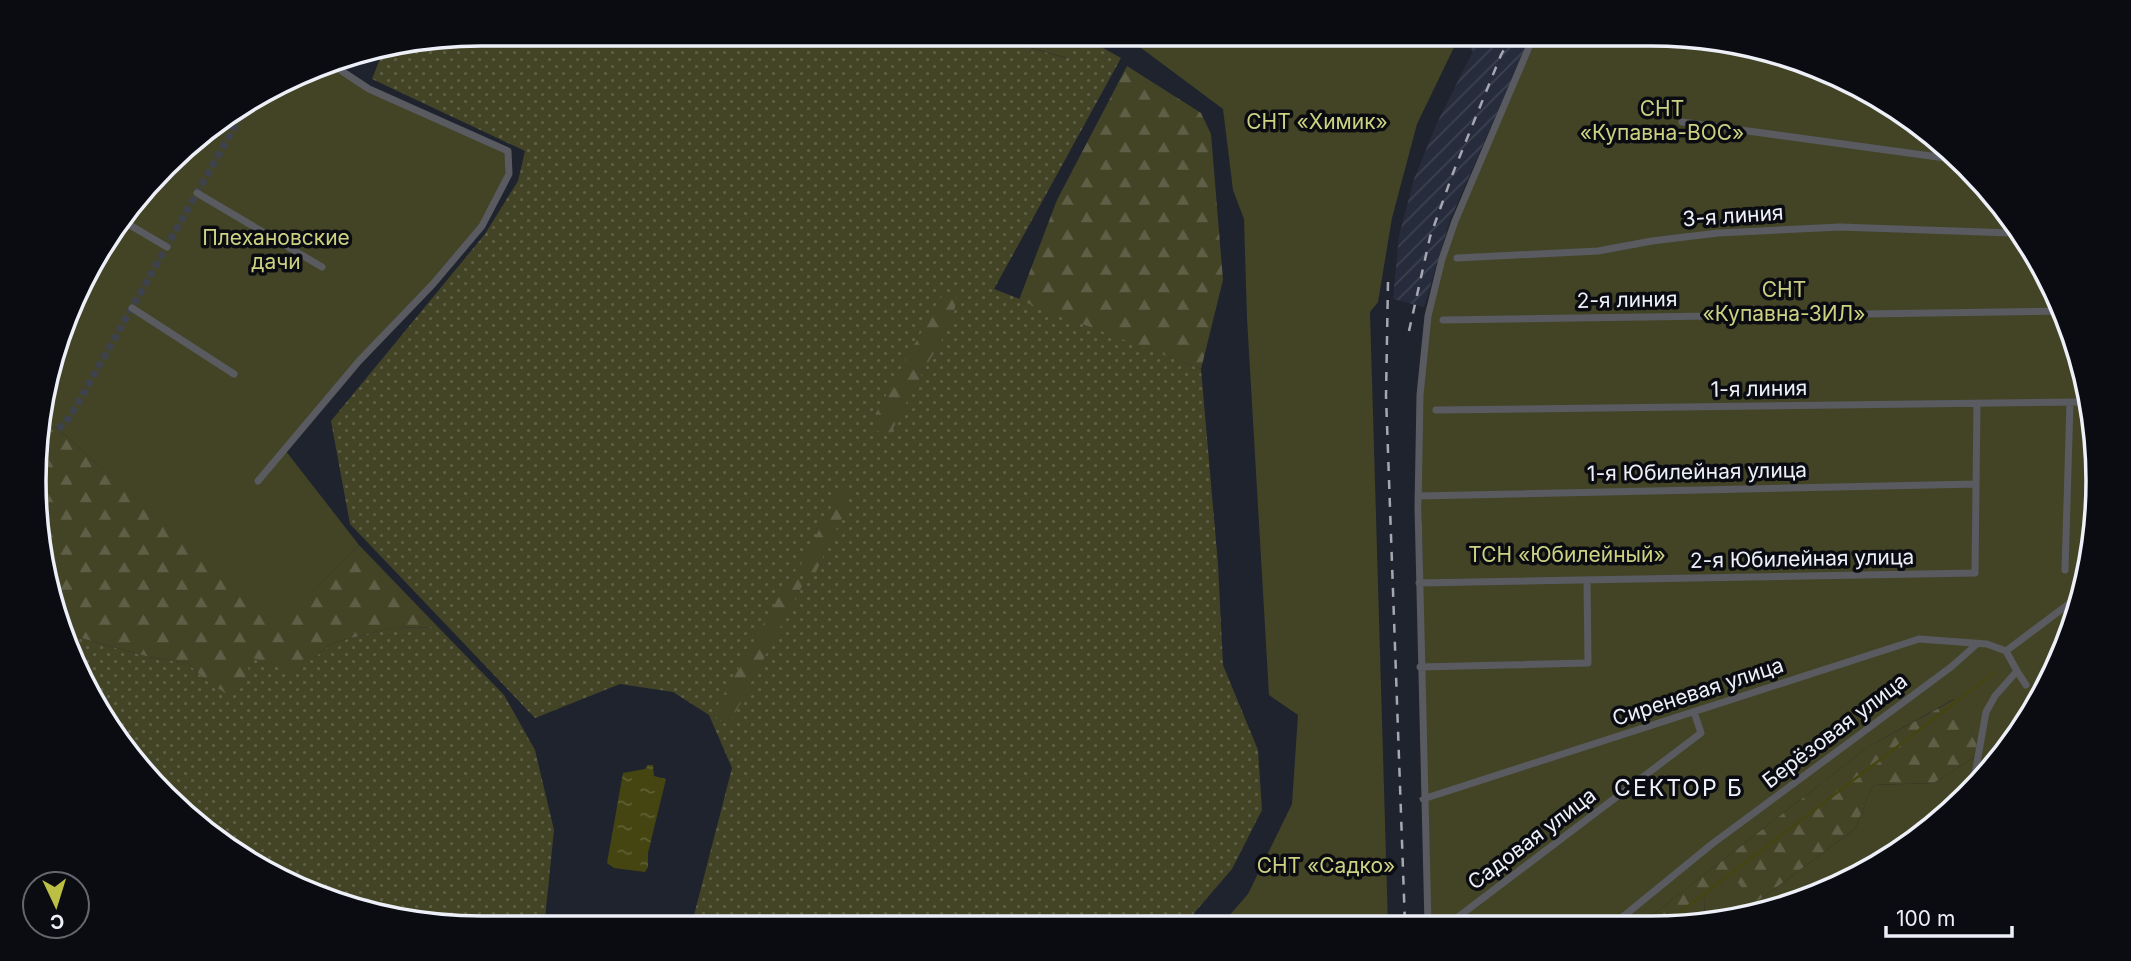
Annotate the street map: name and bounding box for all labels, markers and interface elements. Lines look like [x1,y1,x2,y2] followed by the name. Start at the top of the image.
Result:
[1580,96,1744,145] park label: СНТ «Купавна-ВОС»
[1246,109,1388,134] park label: СНТ «Химик»
[1682,200,1784,231] street label: 3-я линия
[202,225,350,274] park label: Плехановские дачи
[1703,277,1865,326] park label: СНТ «Купавна-ЗИЛ»
[1576,286,1678,313] street label: 2-я линия
[1710,375,1808,402] street label: 1-я линия
[1587,457,1807,486] street label: 1-я Юбилейная улица
[1468,542,1666,567] park label: ТСН «Юбилейный»
[1690,544,1914,573] street label: 2-я Юбилейная улица
[1609,652,1787,731] street label: Сиреневая улица
[1757,668,1912,793] street label: Берёзовая улица
[1614,774,1744,802] district label: СЕКТОР Б
[1463,782,1601,895] street label: Садовая улица
[1257,853,1395,878] park label: СНТ «Садко»
[21,870,91,940] north arrow
[1886,894,2012,938] scale bar
[1896,906,1955,931] text: 100 m
[49,909,65,933] text: С

